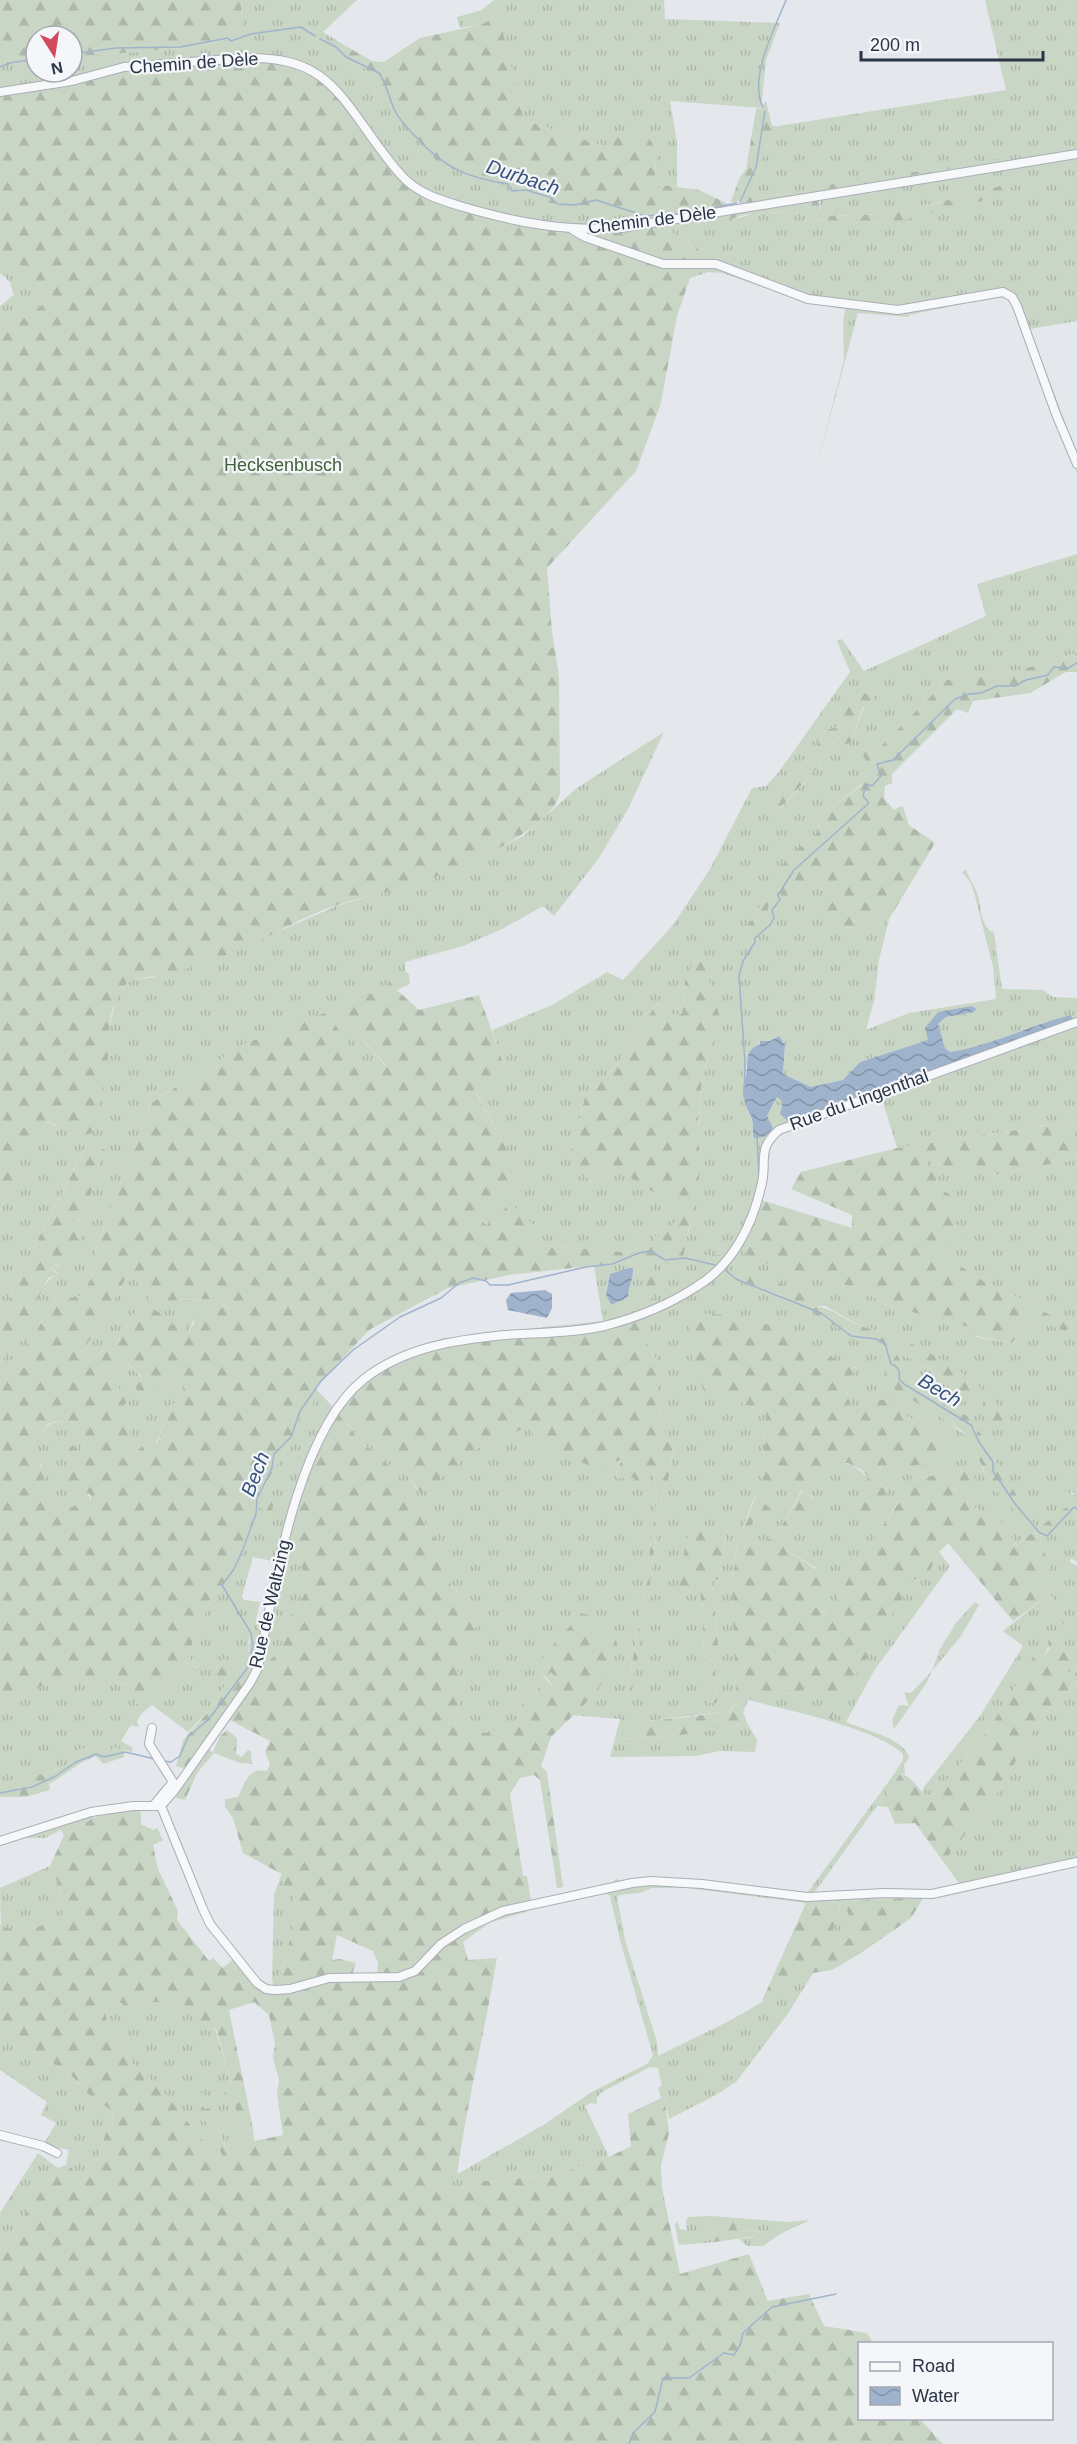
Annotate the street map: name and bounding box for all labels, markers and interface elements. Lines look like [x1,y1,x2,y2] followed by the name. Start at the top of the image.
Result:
[24,24,84,84] north arrow
[861,24,1042,62] scale bar
[870,35,920,55] text: 200 m
[129,49,259,77] street label: Chemin de Dèle
[50,59,64,78] text: N
[484,155,562,199] water label: Durbach
[587,202,717,238] street label: Chemin de Dèle
[224,455,342,475] park label: Hecksenbusch
[787,1066,931,1134] street label: Rue du Lingenthal
[915,1369,965,1411] water label: Bech
[237,1449,273,1499] water label: Bech
[245,1538,295,1670] street label: Rue de Waltzing
[858,2342,1053,2420] legend
[912,2356,955,2376] text: Road
[912,2386,959,2406] text: Water

